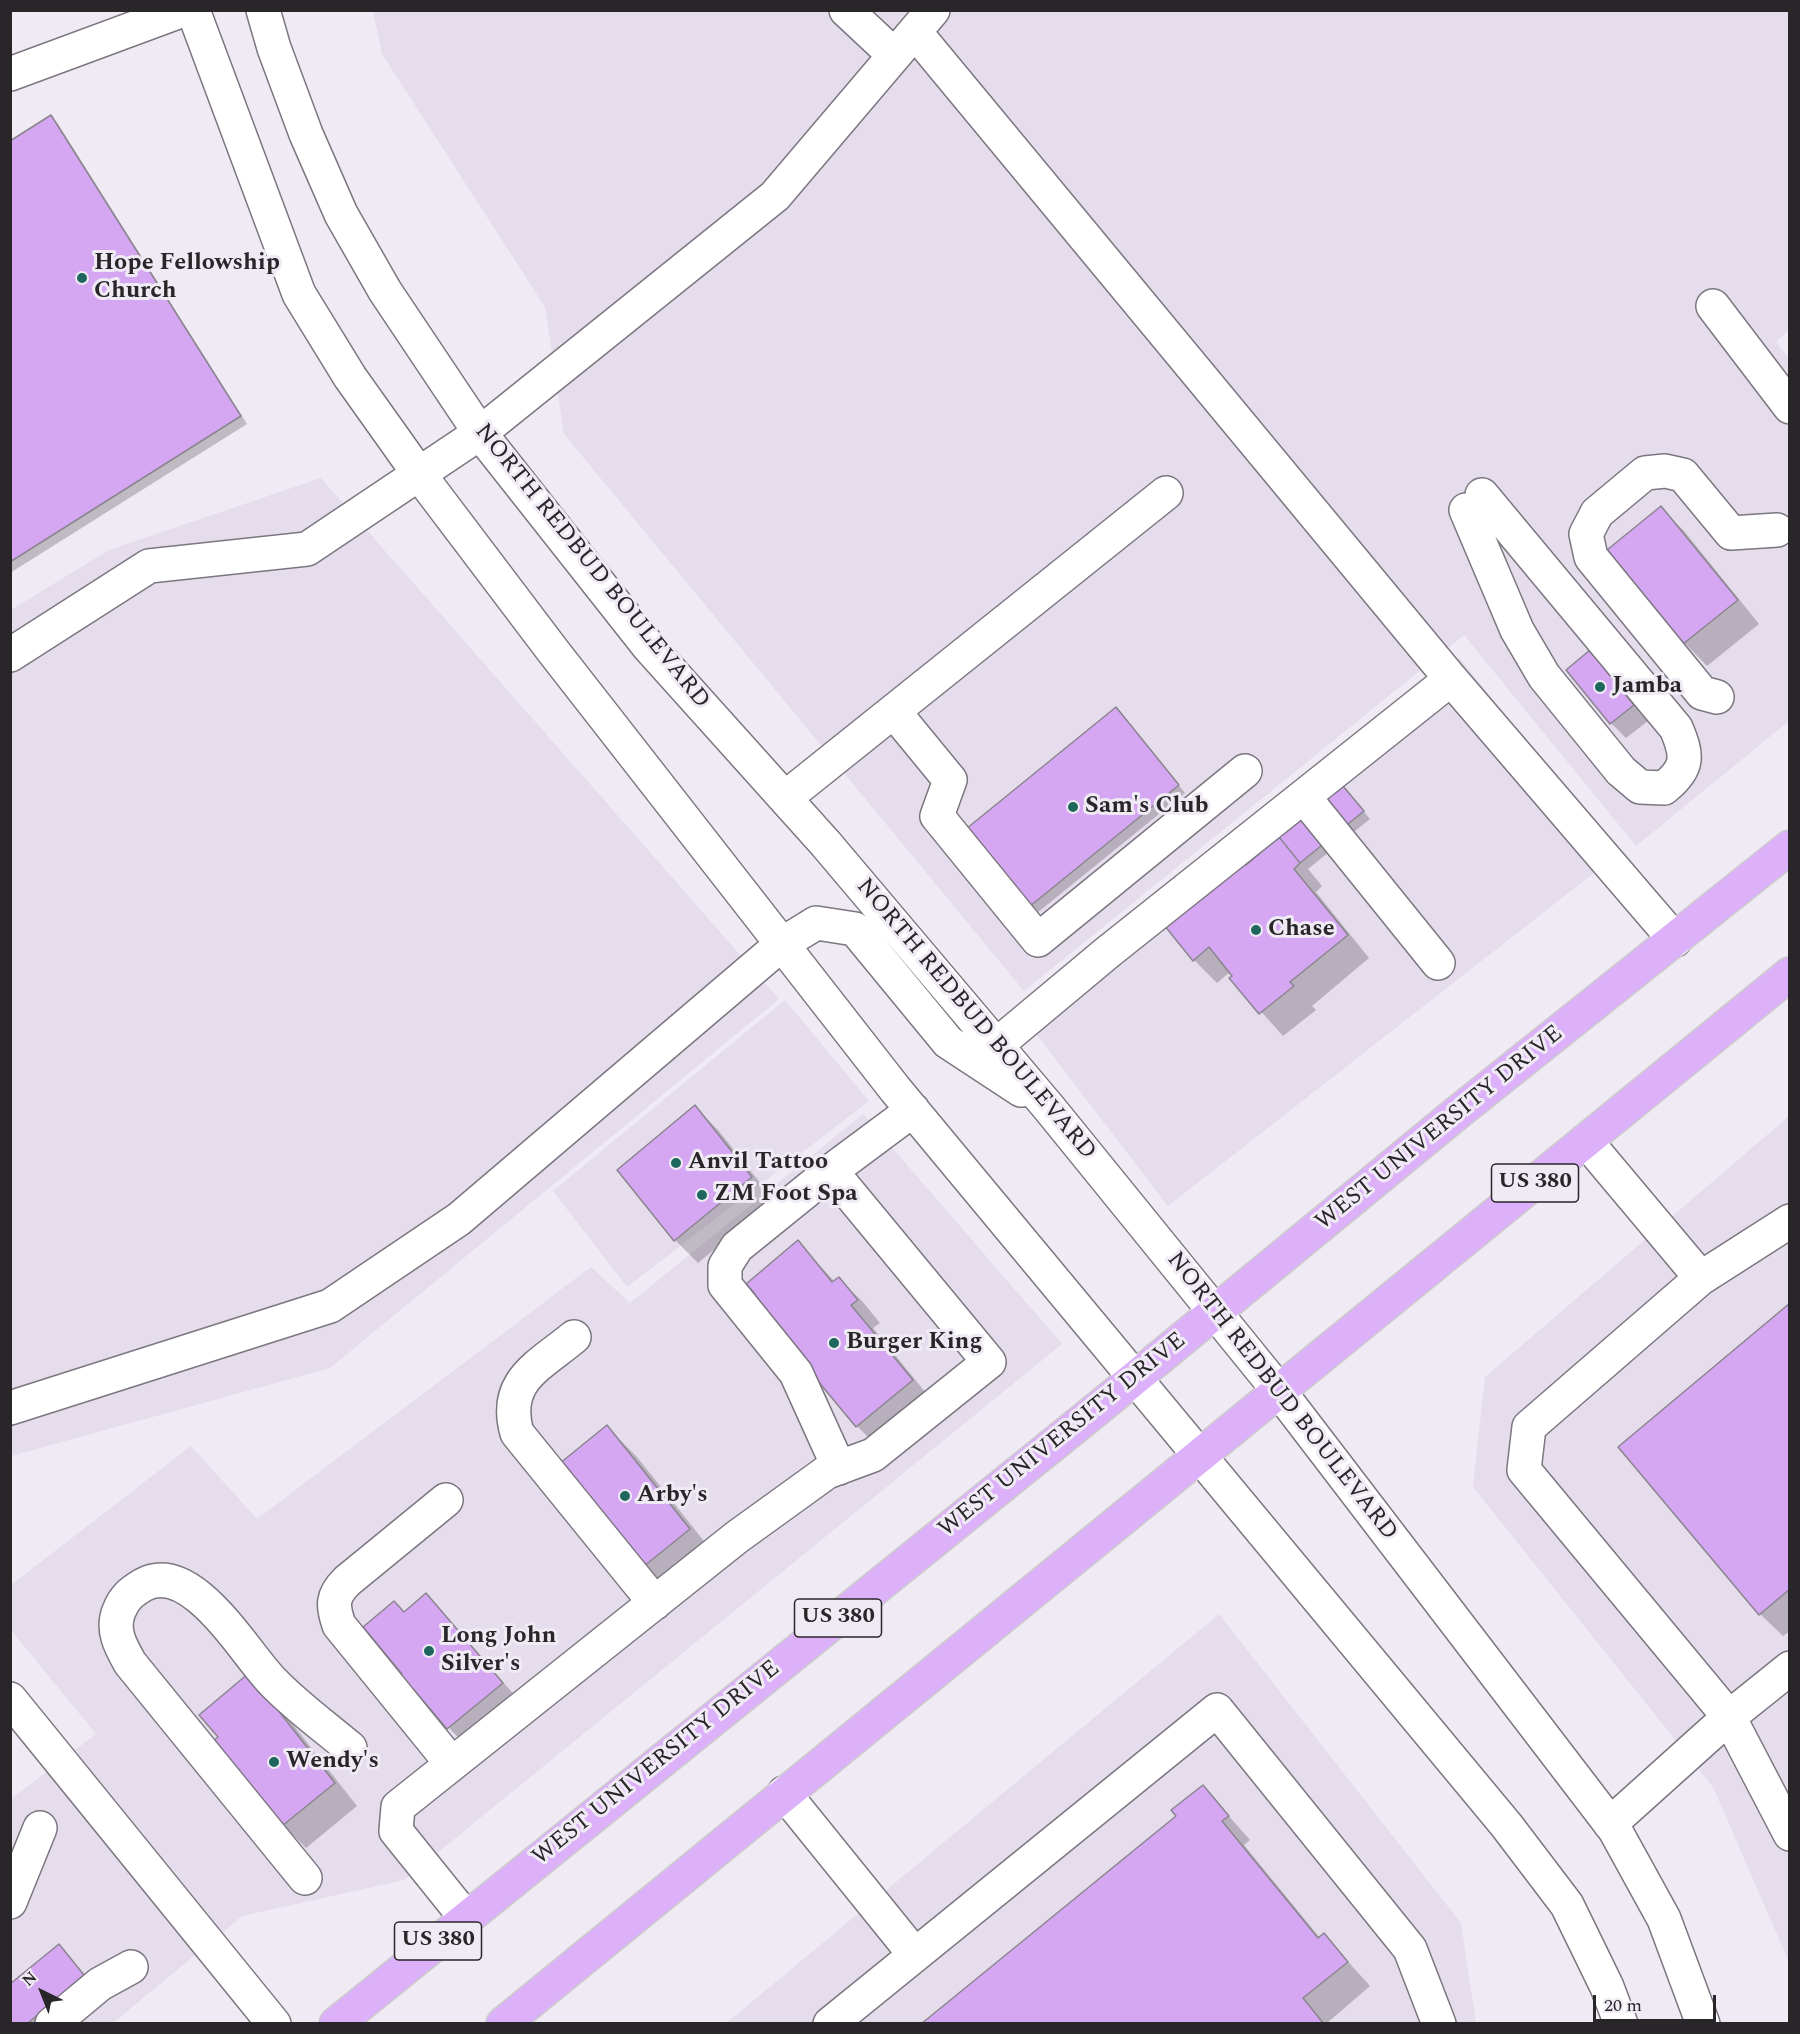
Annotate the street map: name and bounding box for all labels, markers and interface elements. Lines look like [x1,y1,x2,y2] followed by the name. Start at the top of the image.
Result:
[94,250,280,306] place label: Hope Fellowship Church
[75,271,89,285] marker: Hope Fellowship Church
[467,419,715,715] street label: NORTH REDBUD BOULEVARD
[1612,673,1682,701] place label: Jamba
[1593,680,1607,694] marker: Jamba
[1085,793,1208,821] place label: Sam's Club
[1066,800,1080,814] marker: Sam's Club
[849,874,1101,1166] street label: NORTH REDBUD BOULEVARD
[1268,916,1335,944] place label: Chase
[1249,923,1263,937] marker: Chase
[1311,1020,1569,1238] street label: WEST UNIVERSITY DRIVE
[688,1149,828,1177] place label: Anvil Tattoo
[669,1156,683,1170] marker: Anvil Tattoo
[1492,1164,1579,1202] road number: US 380
[714,1181,858,1209] place label: ZM Foot Spa
[695,1188,709,1202] marker: ZM Foot Spa
[1159,1247,1403,1547] street label: NORTH REDBUD BOULEVARD
[934,1327,1192,1545] street label: WEST UNIVERSITY DRIVE
[846,1329,982,1357] place label: Burger King
[827,1336,841,1350] marker: Burger King
[637,1482,708,1510] place label: Arby's
[618,1489,632,1503] marker: Arby's
[794,1599,882,1637] road number: US 380
[441,1623,556,1679] place label: Long John Silver's
[422,1644,436,1658] marker: Long John Silver's
[528,1655,786,1873] street label: WEST UNIVERSITY DRIVE
[286,1748,379,1776] place label: Wendy's
[267,1755,281,1769] marker: Wendy's
[394,1922,482,1960] road number: US 380
[12,1962,72,2022] north arrow
[17,1966,43,1992] text: N
[1596,1983,1719,2021] scale bar
[1604,1992,1642,2019] text: 20 m

